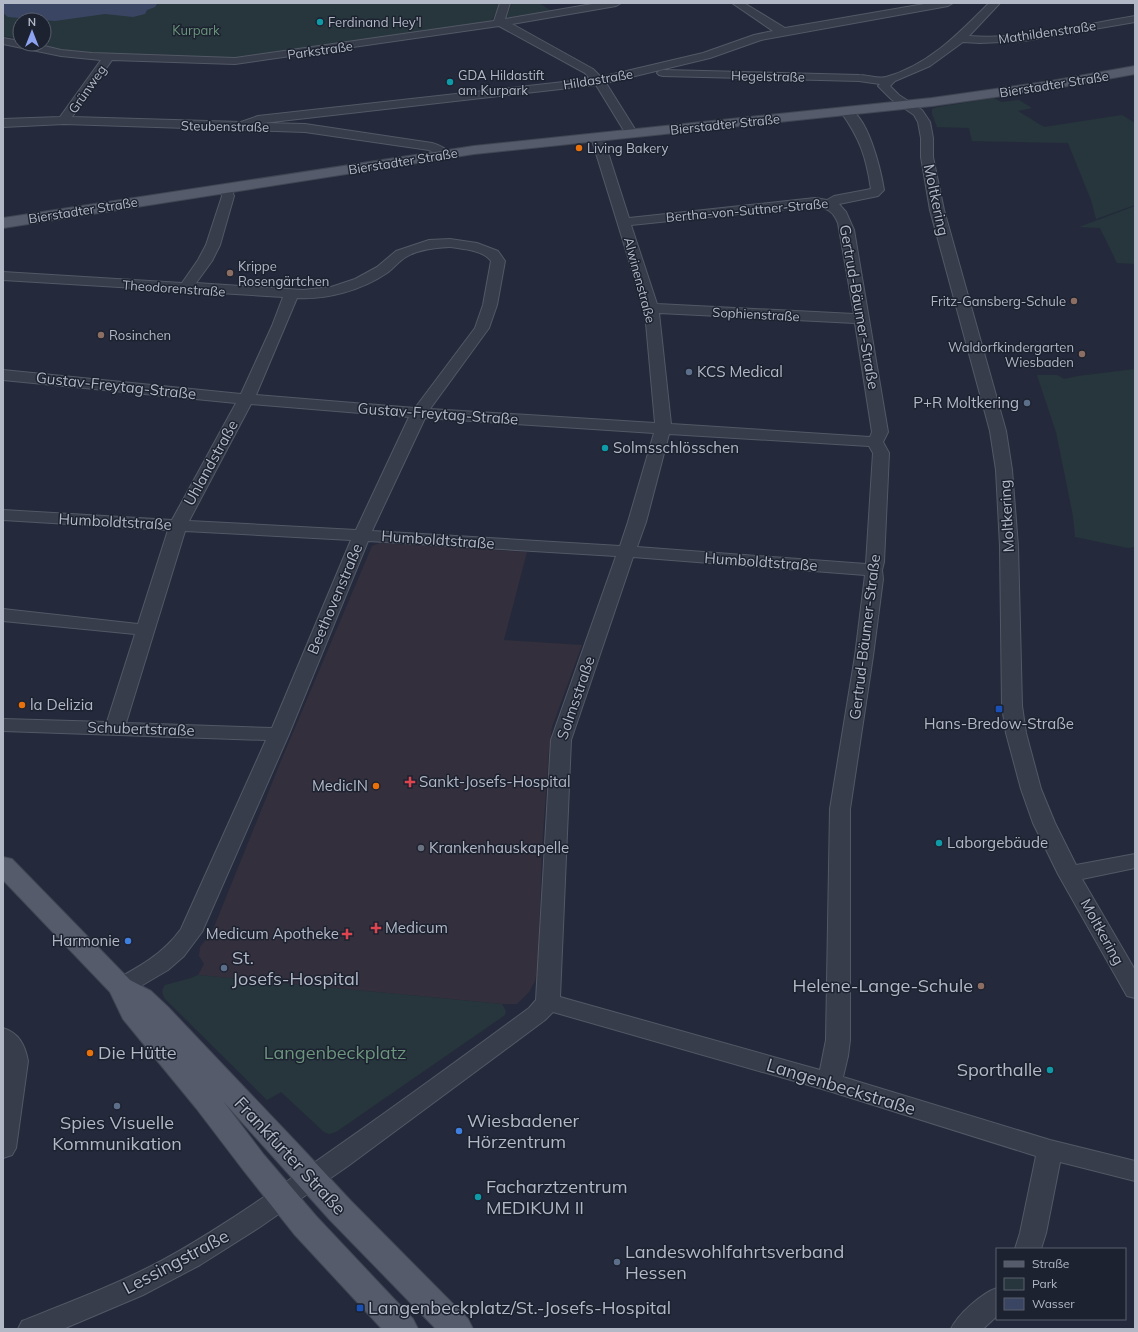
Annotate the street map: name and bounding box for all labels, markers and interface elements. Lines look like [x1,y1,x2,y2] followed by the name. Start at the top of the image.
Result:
[12,12,52,52] north arrow
[328,14,422,30] place label: Ferdinand Hey'l
[28,15,36,29] text: N
[315,17,325,27] marker: Ferdinand Hey'l
[997,17,1097,47] street label: Mathildenstraße
[172,22,220,38] park label: Kurpark
[286,37,354,63] street label: Parkstraße
[65,62,109,116] street label: Grünweg
[562,66,634,92] street label: Hildastraße
[458,67,545,98] place label: GDA Hildastift am Kurpark
[731,67,805,85] street label: Hegelstraße
[998,67,1110,101] street label: Bierstadter Straße
[445,77,455,87] marker: GDA Hildastift am Kurpark
[669,110,781,138] street label: Bierstadter Straße
[181,117,269,135] street label: Steubenstraße
[587,140,668,156] place label: Living Bakery
[574,143,584,153] marker: Living Bakery
[347,144,459,178] street label: Bierstadter Straße
[920,162,953,237] street label: Moltkering
[27,193,139,227] street label: Bierstadter Straße
[665,195,829,225] street label: Bertha-von-Suttner-Straße
[836,223,883,391] street label: Gertrud-Bäumer-Straße
[621,235,659,325] street label: Alwinenstraße
[238,258,329,289] place label: Krippe Rosengärtchen
[225,268,235,278] marker: Krippe Rosengärtchen
[122,276,226,300] street label: Theodorenstraße
[931,293,1066,309] place label: Fritz-Gansberg-Schule
[1069,296,1079,306] marker: Fritz-Gansberg-Schule
[712,304,800,324] street label: Sophienstraße
[109,327,171,343] place label: Rosinchen
[96,330,106,340] marker: Rosinchen
[948,339,1074,370] place label: Waldorfkindergarten Wiesbaden
[1077,349,1087,359] marker: Waldorfkindergarten Wiesbaden
[697,362,783,381] place label: KCS Medical
[684,367,694,377] marker: KCS Medical
[35,368,197,403] street label: Gustav-Freytag-Straße
[913,393,1019,412] place label: P+R Moltkering
[357,398,519,429] street label: Gustav-Freytag-Straße
[1022,398,1032,408] marker: P+R Moltkering
[179,417,242,509] street label: Uhlandstraße
[613,438,739,457] place label: Solmsschlösschen
[600,443,610,453] marker: Solmsschlösschen
[995,479,1018,553] street label: Moltkering
[58,509,172,534] street label: Humboldtstraße
[381,526,495,553] street label: Humboldtstraße
[303,541,366,657] street label: Beethovenstraße
[704,548,818,575] street label: Humboldtstraße
[845,553,884,721] street label: Gertrud-Bäumer-Straße
[552,654,599,742] street label: Solmsstraße
[30,695,93,714] place label: la Delizia
[17,700,27,710] marker: la Delizia
[994,704,1004,714] marker: Hans-Bredow-Straße
[924,714,1074,733] place label: Hans-Bredow-Straße
[87,717,195,740] street label: Schubertstraße
[419,772,571,791] place label: Sankt-Josefs-Hospital
[312,776,368,795] place label: MedicIN
[404,776,416,788] marker: Sankt-Josefs-Hospital
[371,781,381,791] marker: MedicIN
[947,833,1048,852] place label: Laborgebäude
[429,838,569,857] place label: Krankenhauskapelle
[934,838,944,848] marker: Laborgebäude
[416,843,426,853] marker: Krankenhauskapelle
[1076,895,1128,968] street label: Moltkering
[385,918,448,937] place label: Medicum
[370,922,382,934] marker: Medicum
[206,924,339,943] place label: Medicum Apotheke
[342,929,352,939] marker: Medicum Apotheke
[52,931,120,950] place label: Harmonie
[123,936,133,946] marker: Harmonie
[232,946,359,990] place label: St. Josefs-Hospital
[219,963,229,973] marker: St. Josefs-Hospital
[793,974,973,997] place label: Helene-Lange-Schule
[976,981,986,991] marker: Helene-Lange-Schule
[98,1041,176,1064] place label: Die Hütte
[264,1041,406,1064] park label: Langenbeckplatz
[85,1048,95,1058] marker: Die Hütte
[764,1053,918,1120] street label: Langenbeckstraße
[957,1058,1042,1081] place label: Sporthalle
[1045,1065,1055,1075] marker: Sporthalle
[230,1092,351,1220] street label: Frankfurter Straße
[112,1101,122,1111] marker: Spies Visuelle Kommunikation
[467,1109,580,1153] place label: Wiesbadener Hörzentrum
[52,1111,182,1155] place label: Spies Visuelle Kommunikation
[454,1126,464,1136] marker: Wiesbadener Hörzentrum
[486,1175,628,1219] place label: Facharztzentrum MEDIKUM II
[473,1192,483,1202] marker: Facharztzentrum MEDIKUM II
[119,1224,233,1299] street label: Lessingstraße
[625,1240,844,1284] place label: Landeswohlfahrtsverband Hessen
[996,1248,1126,1320] legend
[1032,1256,1069,1271] text: Straße
[612,1257,622,1267] marker: Landeswohlfahrtsverband Hessen
[1032,1276,1058,1291] text: Park
[368,1296,671,1319] place label: Langenbeckplatz/St.-Josefs-Hospital
[1032,1296,1075,1311] text: Wasser
[355,1303,365,1313] marker: Langenbeckplatz/St.-Josefs-Hospital

